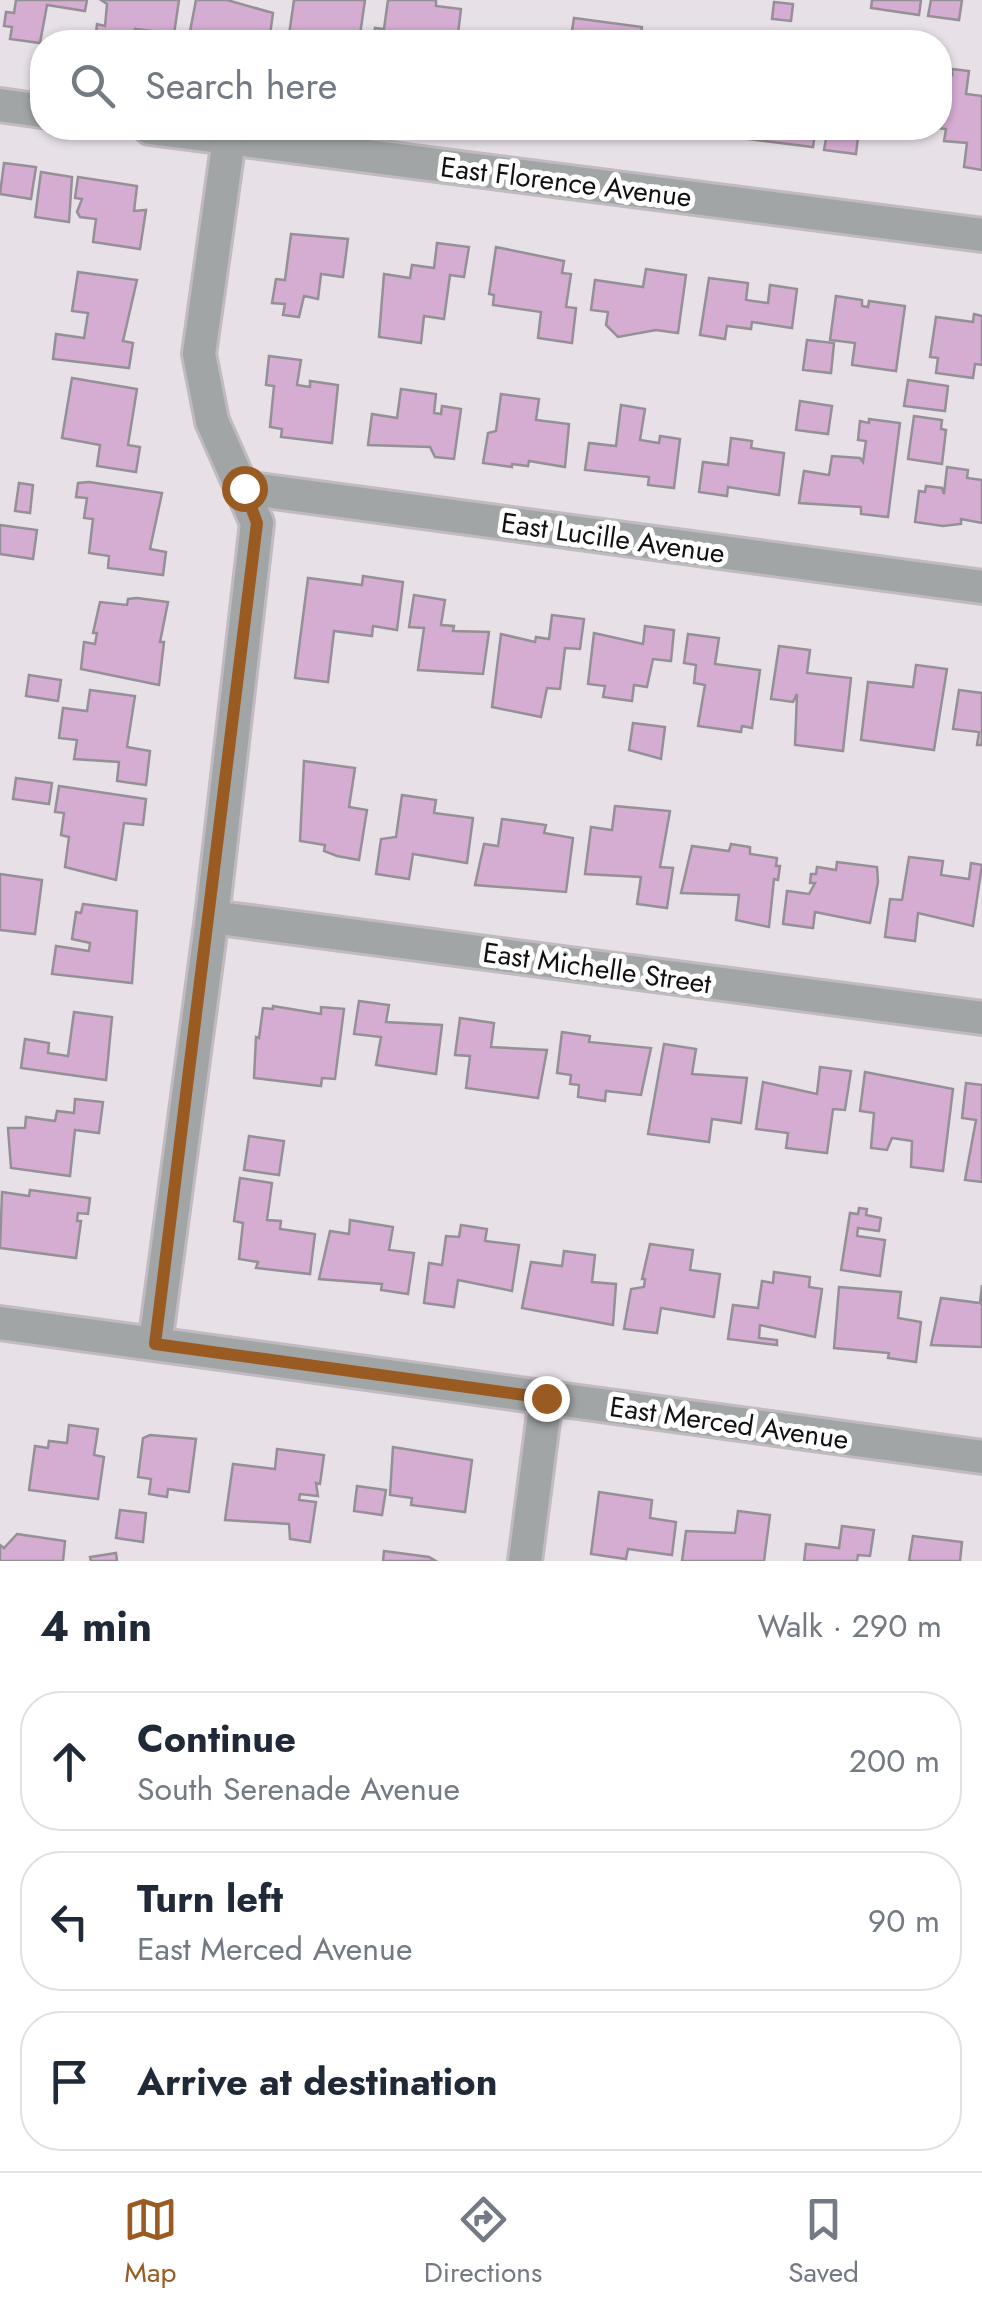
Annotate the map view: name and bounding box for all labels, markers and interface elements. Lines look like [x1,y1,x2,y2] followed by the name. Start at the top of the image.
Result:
[30,30,952,140] search box
[65,58,120,113] icon: search
[145,58,337,113] text: Search here
[438,146,694,218] street label: East Florence Avenue
[222,466,268,512] route start
[498,502,728,574] street label: East Lucille Avenue
[480,932,714,1004] street label: East Michelle Street
[524,1376,570,1422] route end
[607,1386,851,1460] street label: East Merced Avenue
[40,1596,152,1657] text: 4 min
[757,1603,942,1649] text: Walk · 290 m
[137,1711,296,1766] text: Continue
[42,1734,97,1789] icon: ahead
[849,1738,940,1784] text: 200 m
[137,1766,460,1812] text: South Serenade Avenue
[137,1871,283,1926] text: Turn left
[42,1894,97,1949] icon: left
[868,1898,940,1944] text: 90 m
[137,1926,412,1972] text: East Merced Avenue
[42,2054,97,2109] icon: arrive
[137,2054,498,2109] text: Arrive at destination
[123,2192,178,2293] tab: Map
[424,2192,542,2293] tab: Directions
[788,2192,859,2293] tab: Saved

